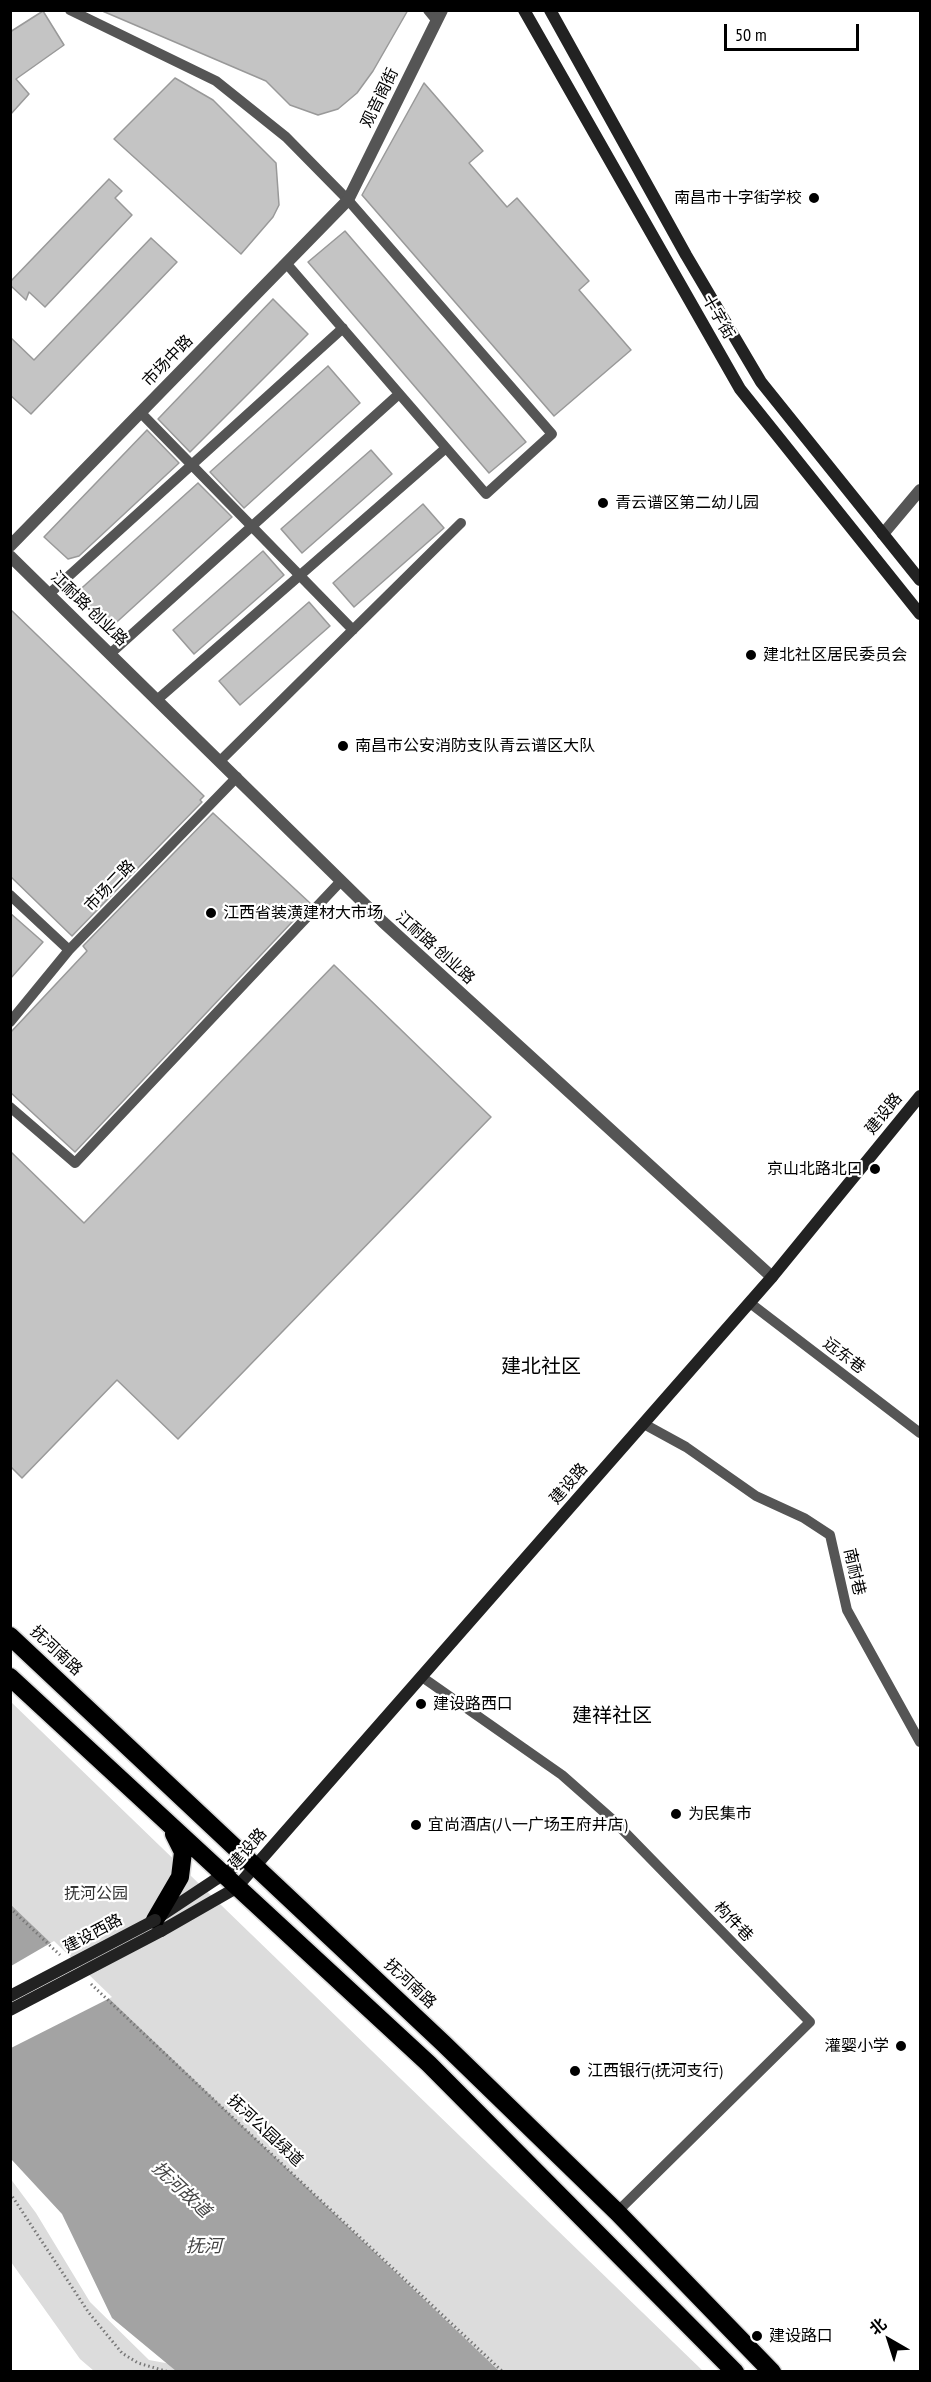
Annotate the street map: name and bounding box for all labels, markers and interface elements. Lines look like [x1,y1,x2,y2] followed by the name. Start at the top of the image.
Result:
[727,12,862,50] scale bar
[735,23,767,46] text: 50 m
[357,65,403,131] street label: 观音阁街
[674,188,802,208] place label: 南昌市十字街学校
[807,191,821,205] marker: 南昌市十字街学校
[698,291,738,343] street label: 十字街
[139,331,197,391] street label: 市场中路
[615,493,759,513] place label: 青云谱区第二幼儿园
[596,496,610,510] marker: 青云谱区第二幼儿园
[47,568,131,650] street label: 江耐路·创业路
[763,645,907,665] place label: 建北社区居民委员会
[744,648,758,662] marker: 建北社区居民委员会
[355,736,595,756] place label: 南昌市公安消防支队青云谱区大队
[336,739,350,753] marker: 南昌市公安消防支队青云谱区大队
[81,856,139,916] street label: 市场二路
[223,903,383,923] place label: 江西省装潢建材大市场
[204,906,218,920] marker: 江西省装潢建材大市场
[392,908,478,988] street label: 江耐路·创业路
[861,1089,907,1139] street label: 建设路
[767,1159,863,1179] place label: 京山北路北口
[868,1162,882,1176] marker: 京山北路北口
[819,1334,869,1378] street label: 远东巷
[501,1355,581,1379] district label: 建北社区
[546,1460,592,1508] street label: 建设路
[839,1546,869,1598] street label: 南耐巷
[26,1622,86,1680] street label: 抚河南路
[433,1694,513,1714] place label: 建设路西口
[414,1697,428,1711] marker: 建设路西口
[572,1704,652,1728] district label: 建祥社区
[688,1804,752,1824] place label: 为民集市
[669,1807,683,1821] marker: 为民集市
[428,1815,627,1835] place label: 宜尚酒店(八一广场王府井店)
[409,1818,423,1832] marker: 宜尚酒店(八一广场王府井店)
[225,1825,271,1873] street label: 建设路
[64,1884,128,1904] park label: 抚河公园
[709,1898,757,1946] street label: 构件巷
[60,1911,126,1957] street label: 建设西路
[380,1955,440,2013] street label: 抚河南路
[825,2036,889,2056] place label: 灌婴小学
[894,2039,908,2053] marker: 灌婴小学
[587,2061,722,2081] place label: 江西银行(抚河支行)
[568,2064,582,2078] marker: 江西银行(抚河支行)
[223,2091,307,2171] street label: 抚河公园绿道
[147,2158,215,2222] water label: 抚河故道
[186,2236,222,2258] water label: 抚河
[859,2310,919,2370] north arrow
[865,2313,890,2339] text: 北
[769,2326,833,2346] place label: 建设路口
[750,2329,764,2343] marker: 建设路口

